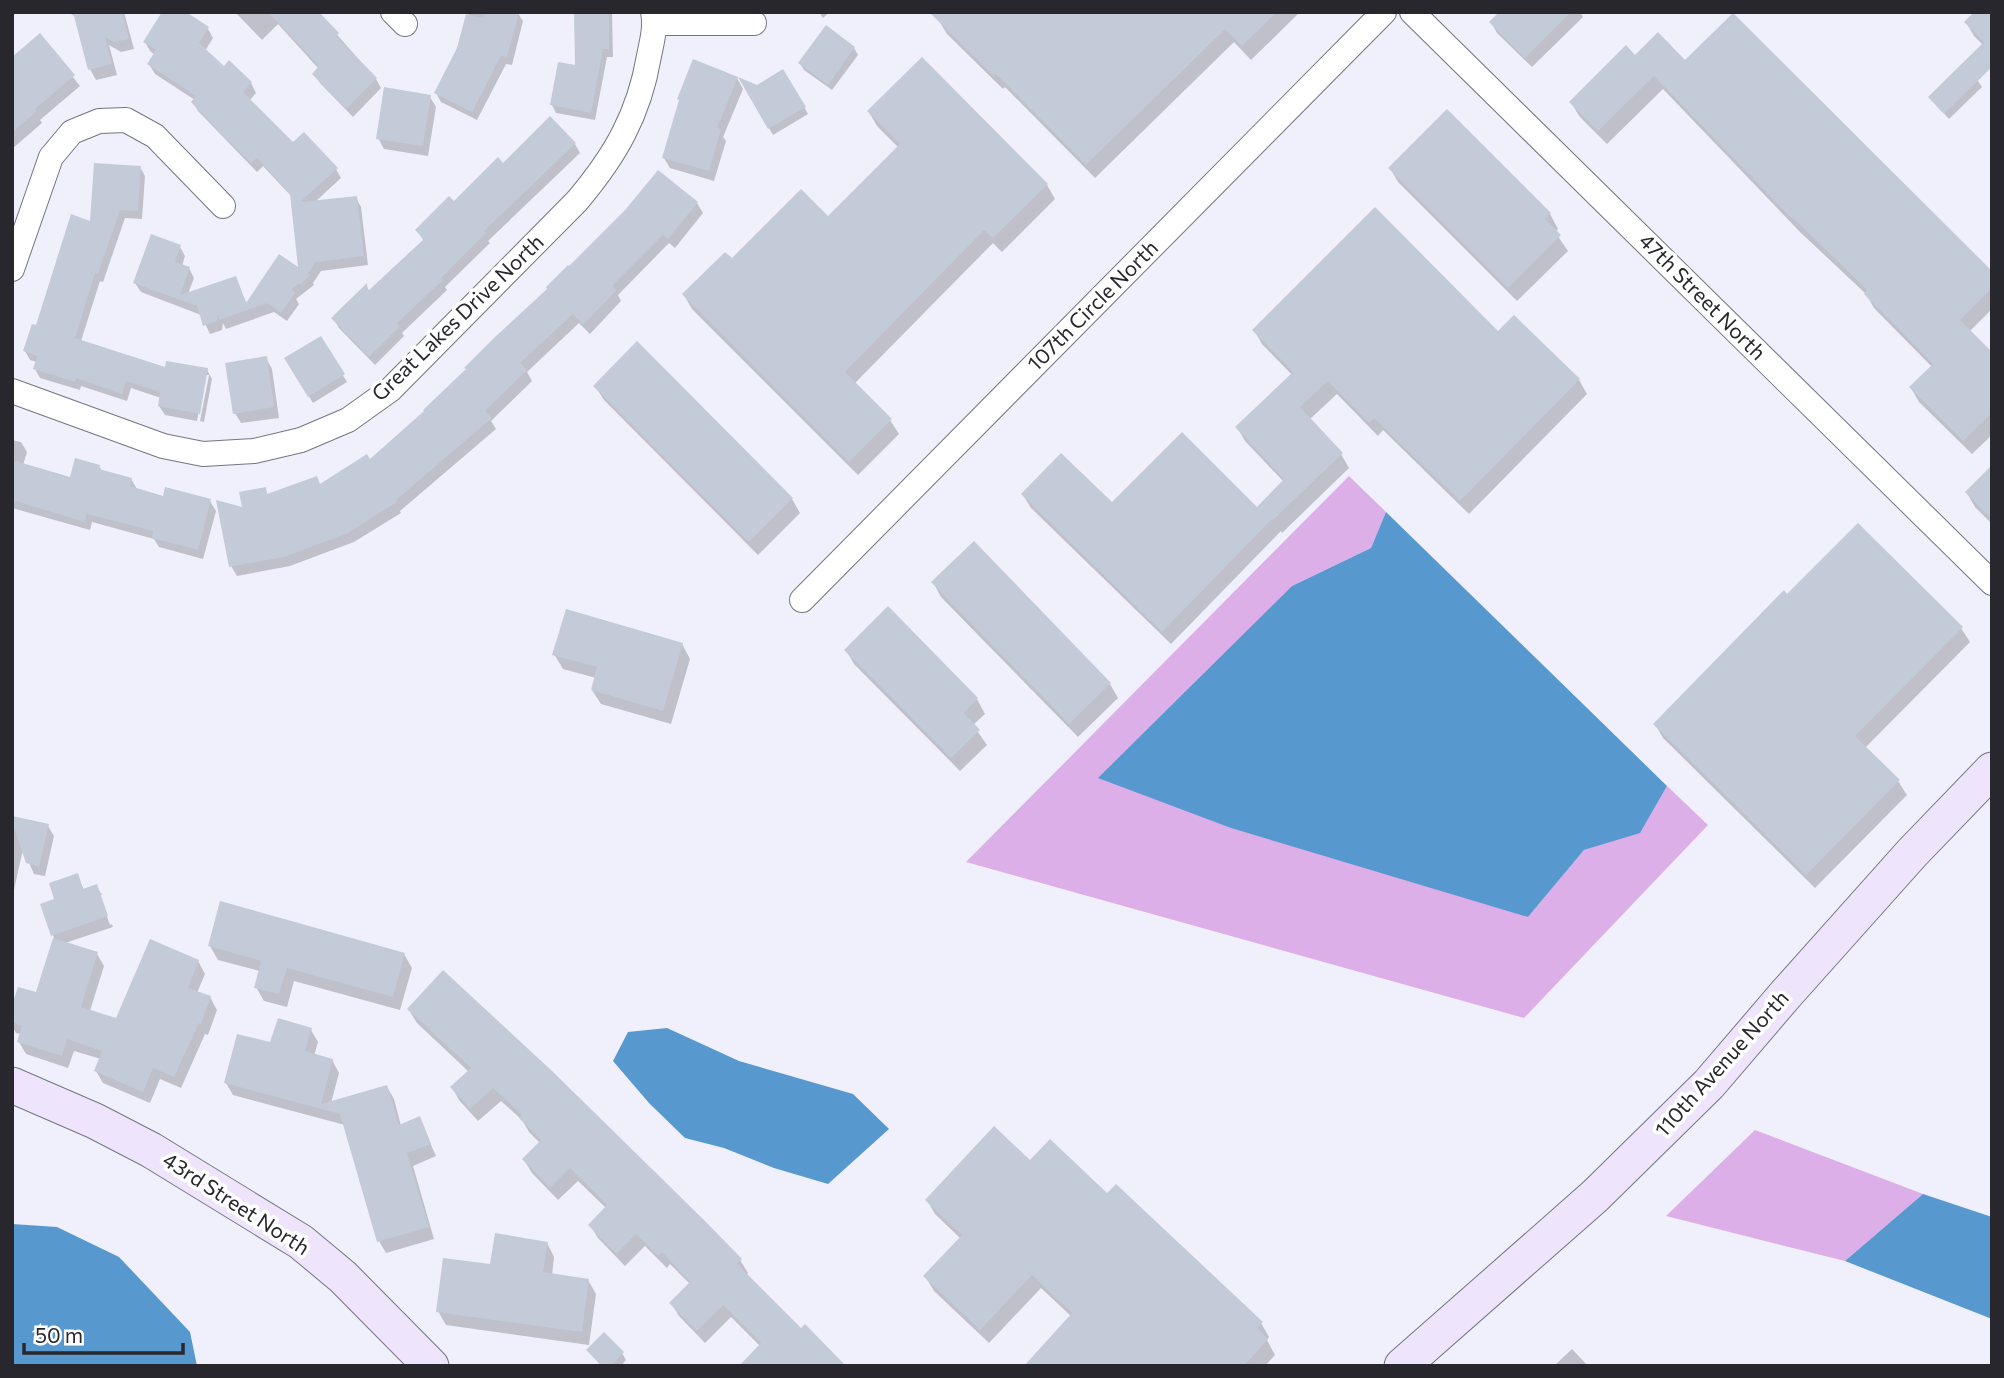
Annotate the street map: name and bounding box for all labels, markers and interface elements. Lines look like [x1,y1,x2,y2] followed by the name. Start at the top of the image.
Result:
[1635,227,1772,364] street label: 47th Street North
[366,228,548,405] street label: Great Lakes Drive North
[1021,234,1162,375] street label: 107th Circle North
[1649,985,1793,1141] street label: 110th Avenue North
[159,1146,315,1259] street label: 43rd Street North
[24,1312,184,1356] scale bar
[35,1322,83,1347] text: 50 m

